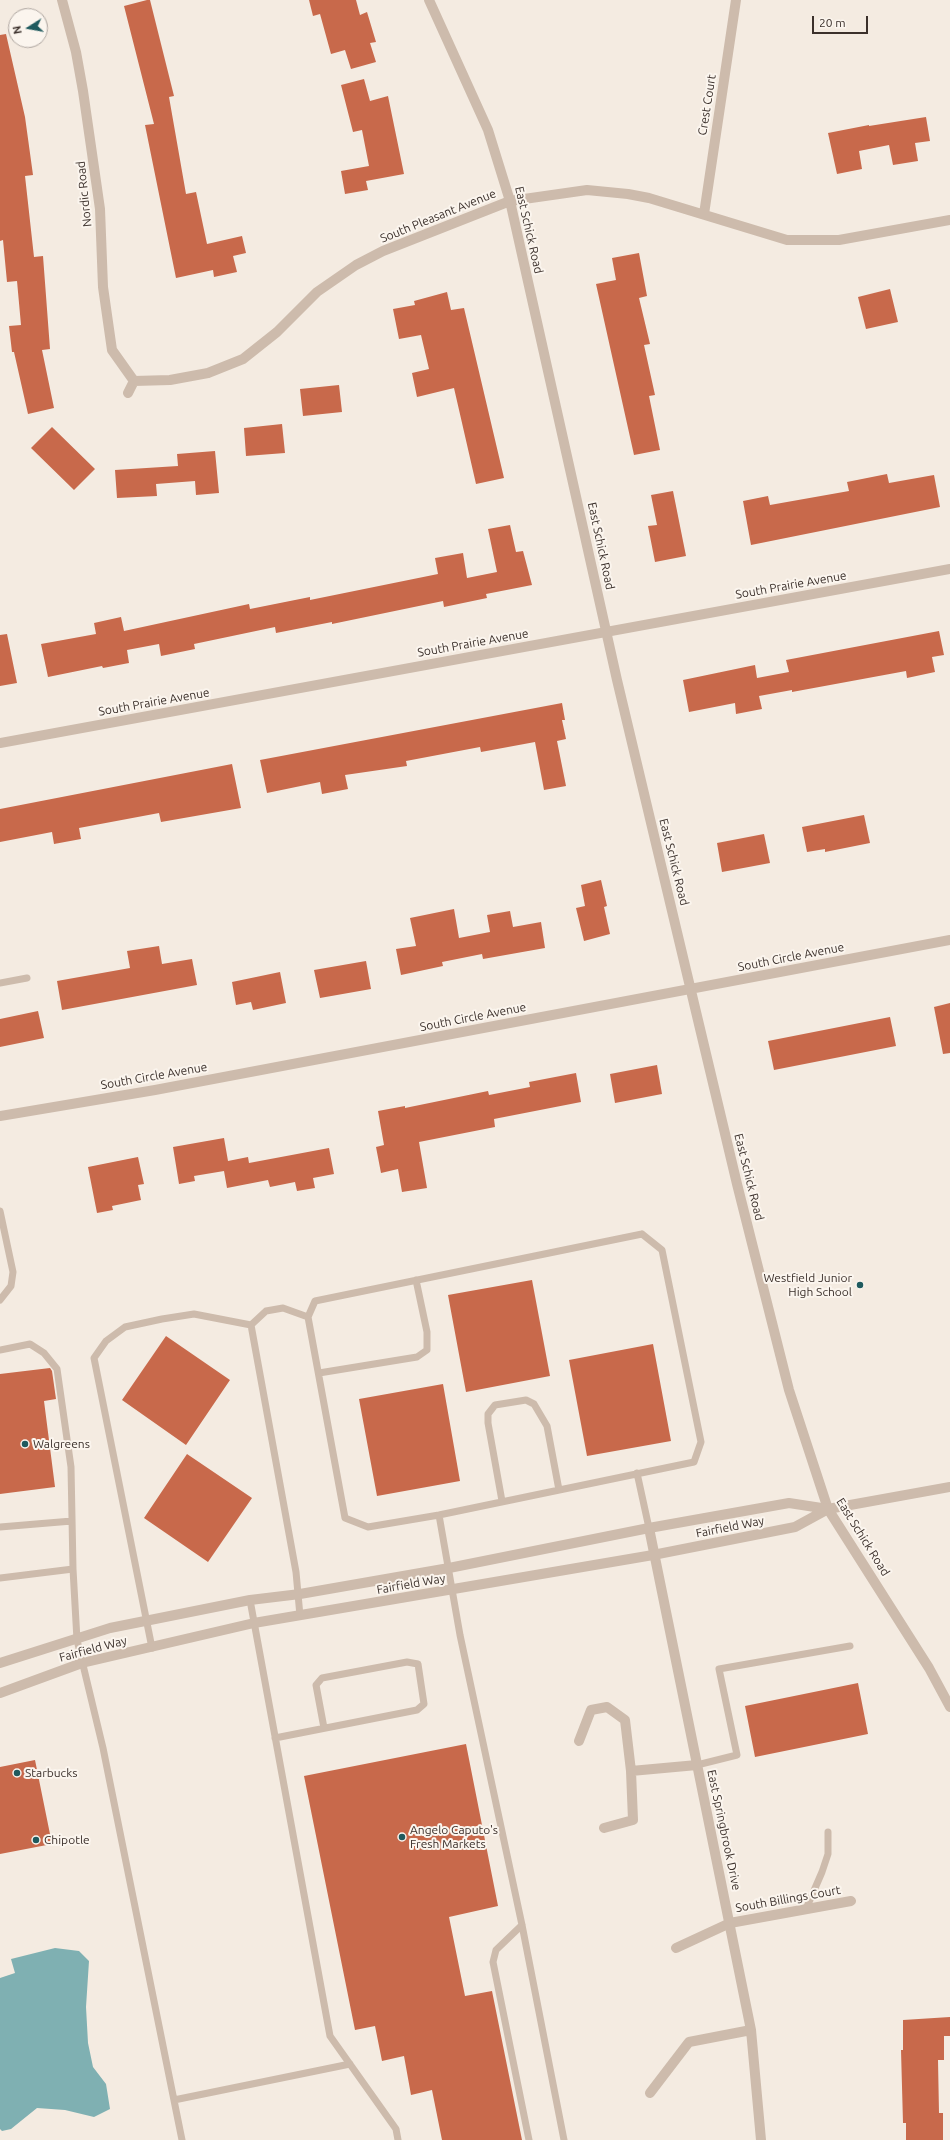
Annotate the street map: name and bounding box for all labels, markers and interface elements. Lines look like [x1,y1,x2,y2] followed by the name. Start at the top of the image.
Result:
[8,8,48,48] north arrow
[814,8,870,34] scale bar
[819,16,846,29] text: 20 m
[11,25,24,35] text: N
[695,73,719,137] street label: Crest Court
[73,160,95,228] street label: Nordic Road
[512,185,546,275] street label: East Schick Road
[378,186,498,246] street label: South Pleasant Avenue
[585,501,617,591] street label: East Schick Road
[734,568,848,602] street label: South Prairie Avenue
[416,626,530,660] street label: South Prairie Avenue
[97,685,211,719] street label: South Prairie Avenue
[656,817,692,907] street label: East Schick Road
[737,940,845,974] street label: South Circle Avenue
[419,1000,527,1034] street label: South Circle Avenue
[100,1060,208,1092] street label: South Circle Avenue
[731,1132,767,1222] street label: East Schick Road
[763,1271,852,1299] place label: Westfield Junior High School
[855,1280,865,1290] marker: Westfield Junior High School
[33,1437,90,1451] place label: Walgreens
[20,1439,30,1449] marker: Walgreens
[833,1495,893,1579] street label: East Schick Road
[695,1513,765,1541] street label: Fairfield Way
[376,1571,446,1597] street label: Fairfield Way
[58,1633,128,1665] street label: Fairfield Way
[25,1766,77,1780] place label: Starbucks
[12,1768,22,1778] marker: Starbucks
[704,1768,744,1892] street label: East Springbrook Drive
[410,1823,498,1851] place label: Angelo Caputo's Fresh Markets
[397,1832,407,1842] marker: Angelo Caputo's Fresh Markets
[44,1833,90,1847] place label: Chipotle
[31,1835,41,1845] marker: Chipotle
[734,1883,842,1915] street label: South Billings Court

